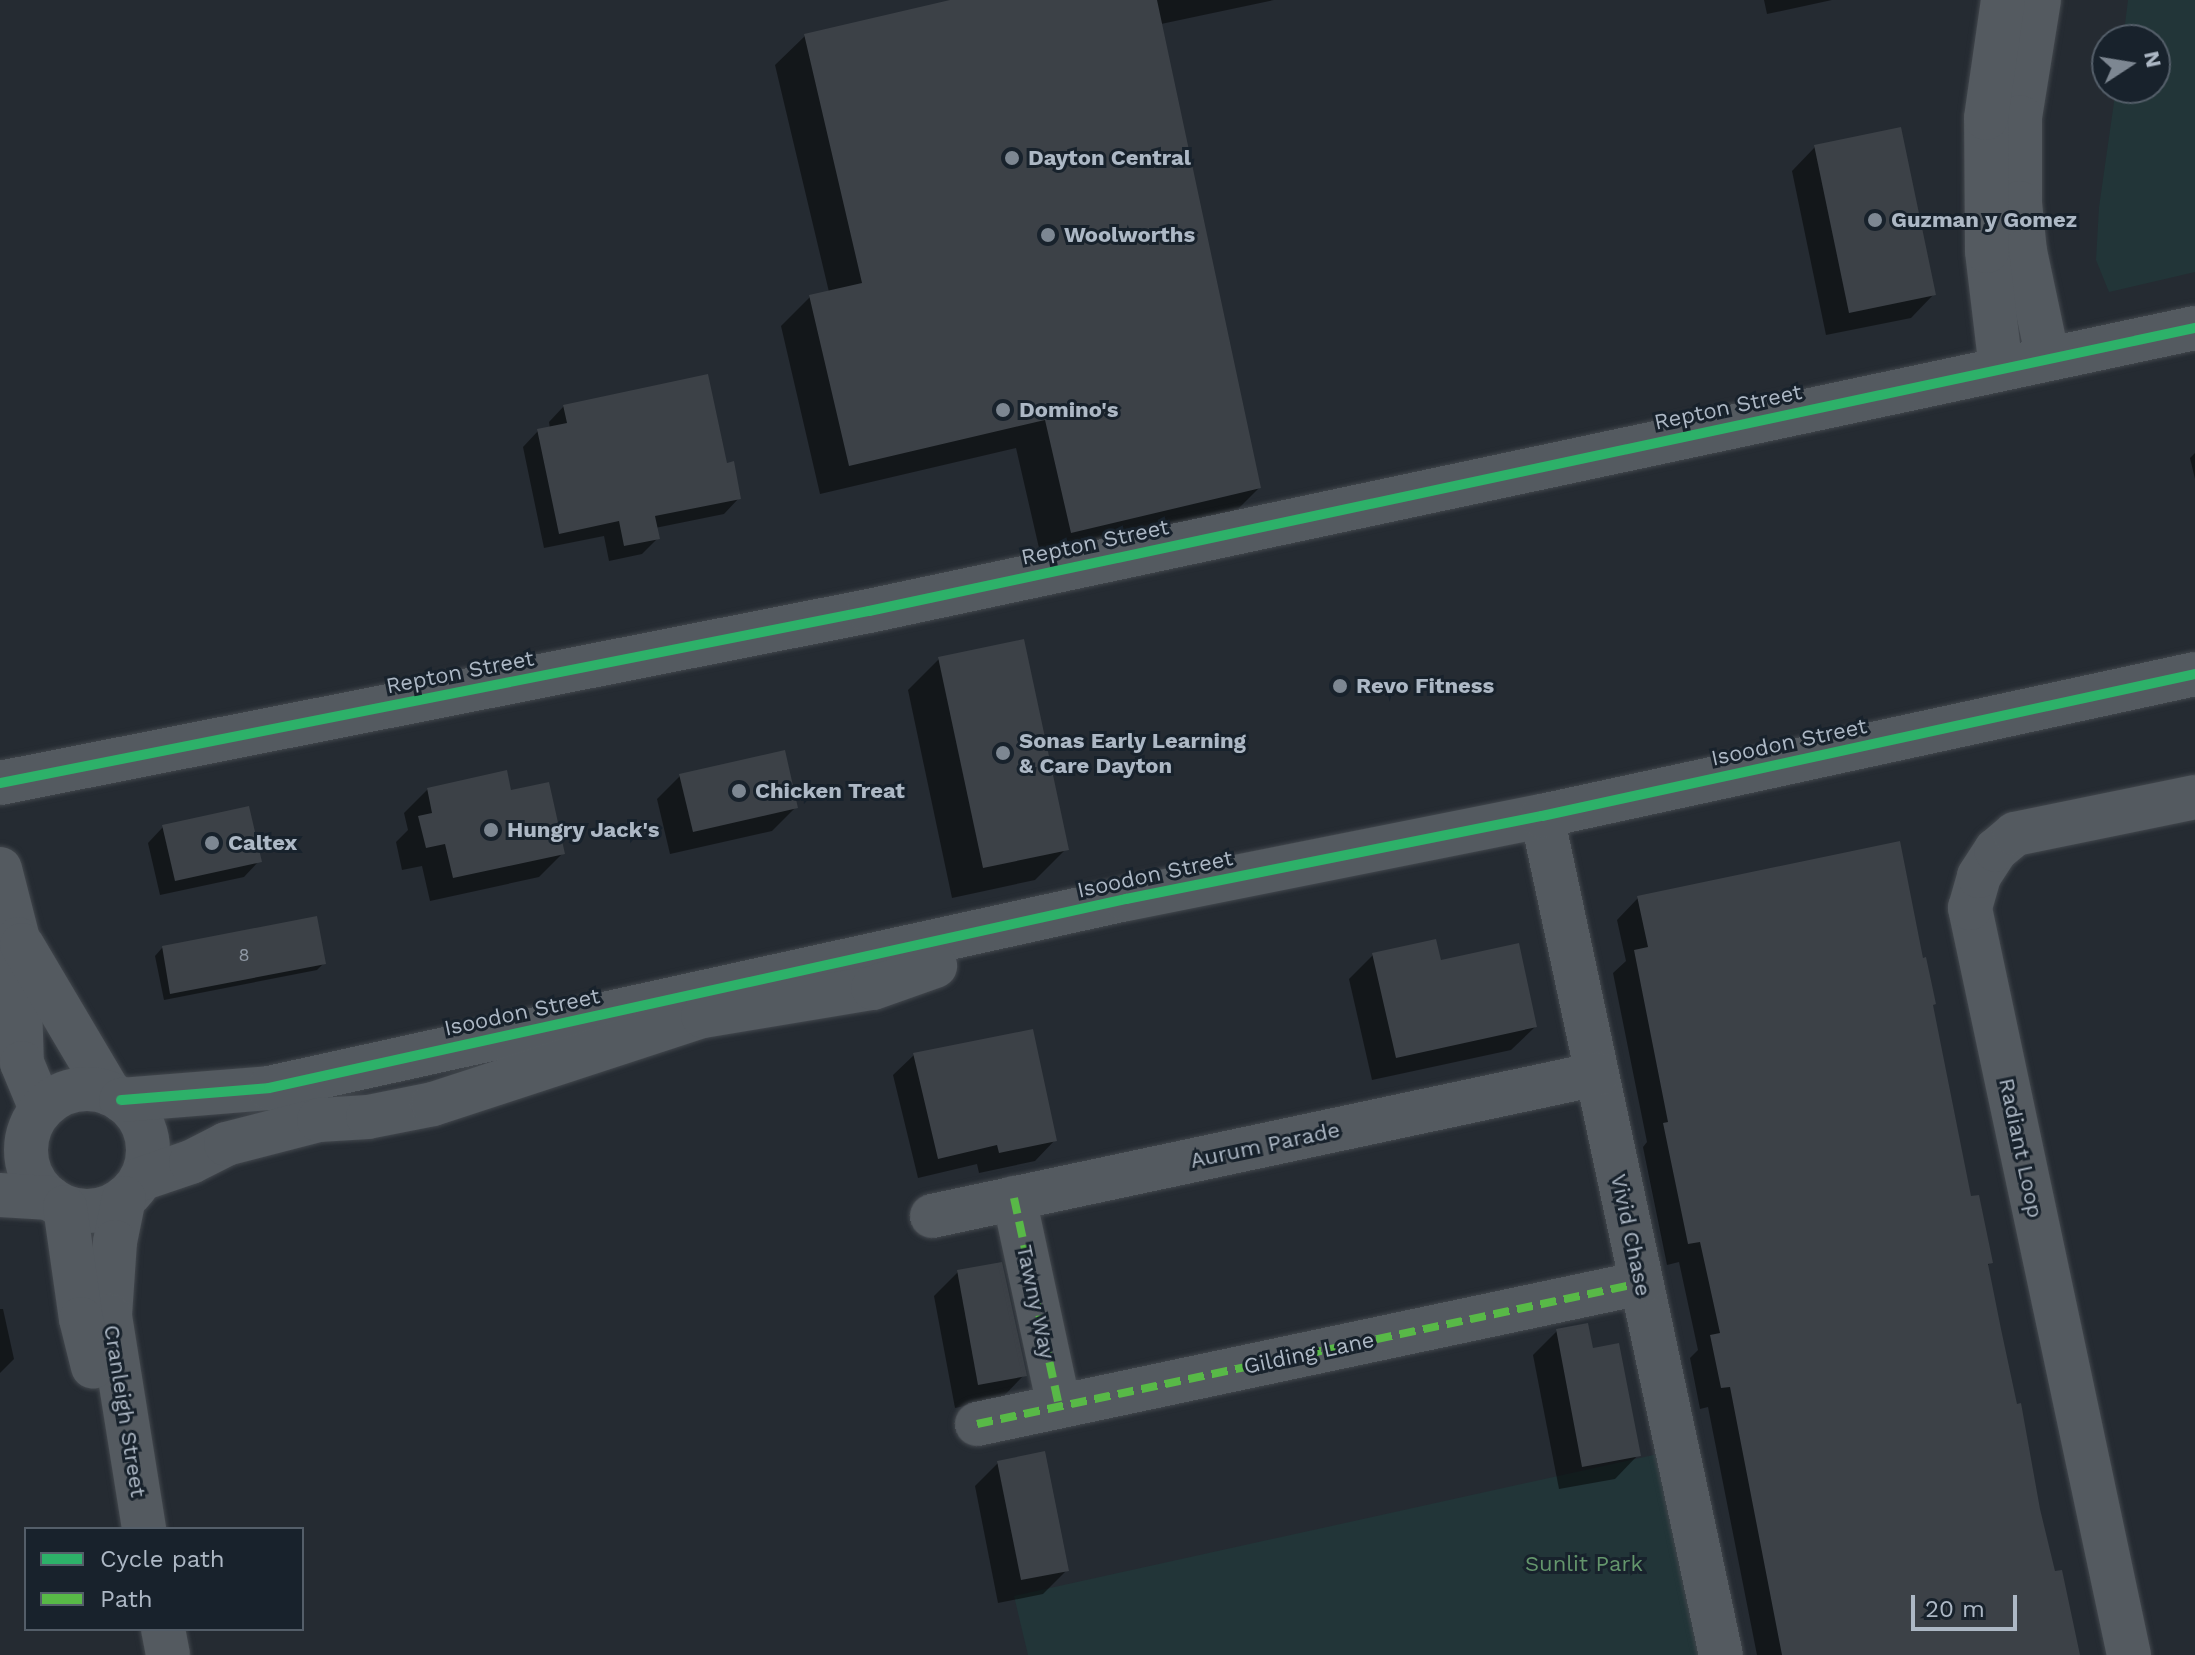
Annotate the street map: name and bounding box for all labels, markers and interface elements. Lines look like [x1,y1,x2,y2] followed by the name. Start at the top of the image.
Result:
[2091,24,2171,104] north arrow
[2139,49,2167,70] text: N
[1028,145,1191,171] place label: Dayton Central
[1003,149,1021,167] marker: Dayton Central
[1891,207,2078,233] place label: Guzman y Gomez
[1866,211,1884,229] marker: Guzman y Gomez
[1064,222,1195,248] place label: Woolworths
[1039,226,1057,244] marker: Woolworths
[1652,378,1804,436] street label: Repton Street
[1019,397,1118,423] place label: Domino's
[994,401,1012,419] marker: Domino's
[1019,513,1171,571] street label: Repton Street
[384,645,536,699] street label: Repton Street
[1356,673,1494,699] place label: Revo Fitness
[1331,677,1349,695] marker: Revo Fitness
[1709,713,1869,771] street label: Isoodon Street
[1019,727,1246,778] place label: Sonas Early Learning & Care Dayton
[994,744,1012,762] marker: Sonas Early Learning & Care Dayton
[755,778,905,804] place label: Chicken Treat
[730,782,748,800] marker: Chicken Treat
[507,817,660,843] place label: Hungry Jack's
[482,821,500,839] marker: Hungry Jack's
[228,830,297,856] place label: Caltex
[203,834,221,852] marker: Caltex
[1075,845,1235,903] street label: Isoodon Street
[238,944,250,966] house number: 8
[442,983,602,1041] street label: Isoodon Street
[1993,1076,2049,1220] street label: Radiant Loop
[1188,1116,1342,1174] street label: Aurum Parade
[1605,1172,1657,1298] street label: Vivid Chase
[1011,1242,1061,1362] street label: Tawny Way
[98,1323,152,1499] street label: Cranleigh Street
[1241,1326,1377,1380] street label: Gilding Lane
[24,1527,304,1631] legend
[100,1545,225,1573] text: Cycle path
[1525,1551,1643,1577] park label: Sunlit Park
[1915,1579,2021,1629] scale bar
[100,1585,153,1613] text: Path
[1925,1595,1985,1623] text: 20 m

